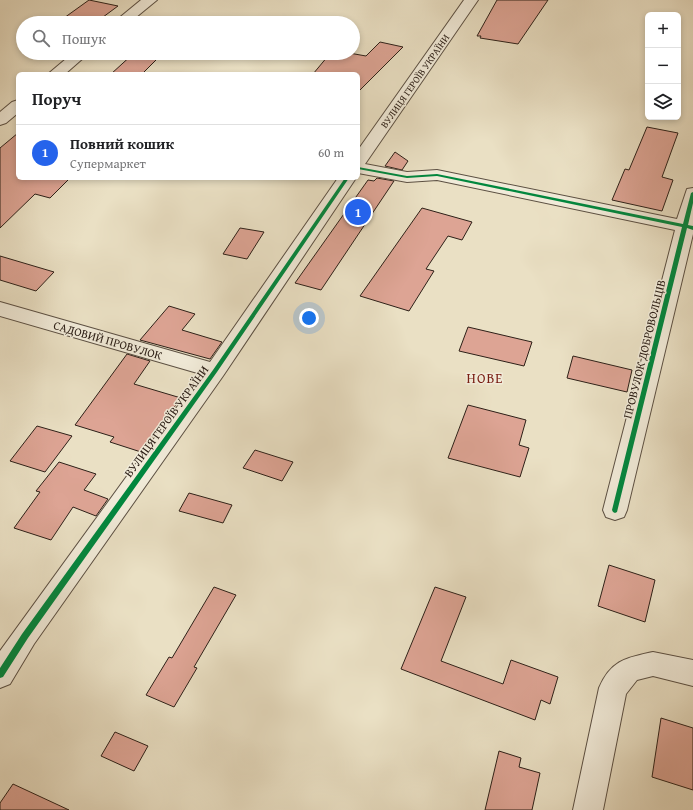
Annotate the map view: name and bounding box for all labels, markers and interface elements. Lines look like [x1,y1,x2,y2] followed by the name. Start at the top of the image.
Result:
[645,12,681,120] map controls
[645,12,681,48] button: +
[16,16,360,60] search box
[30,27,52,49] icon: search
[62,28,106,49] text: Пошук
[377,31,453,131] street label: ВУЛИЦЯ ГЕРОЇВ УКРАЇНИ
[645,48,681,84] button: −
[645,84,681,120] button: layers
[32,86,81,111] text: Поруч
[70,133,174,154] text: Повний кошик
[42,143,48,162] text: 1
[318,143,344,162] text: 60 m
[70,154,146,173] text: Супермаркет
[345,197,371,227] pin: 1
[619,278,670,420] street label: ПРОВУЛОК ДОБРОВОЛЬЦІВ
[299,308,319,328] your location
[52,316,165,364] street label: САДОВИЙ ПРОВУЛОК
[120,362,212,480] street label: ВУЛИЦЯ ГЕРОЇВ УКРАЇНИ
[467,368,503,388] district label: НОВЕ

